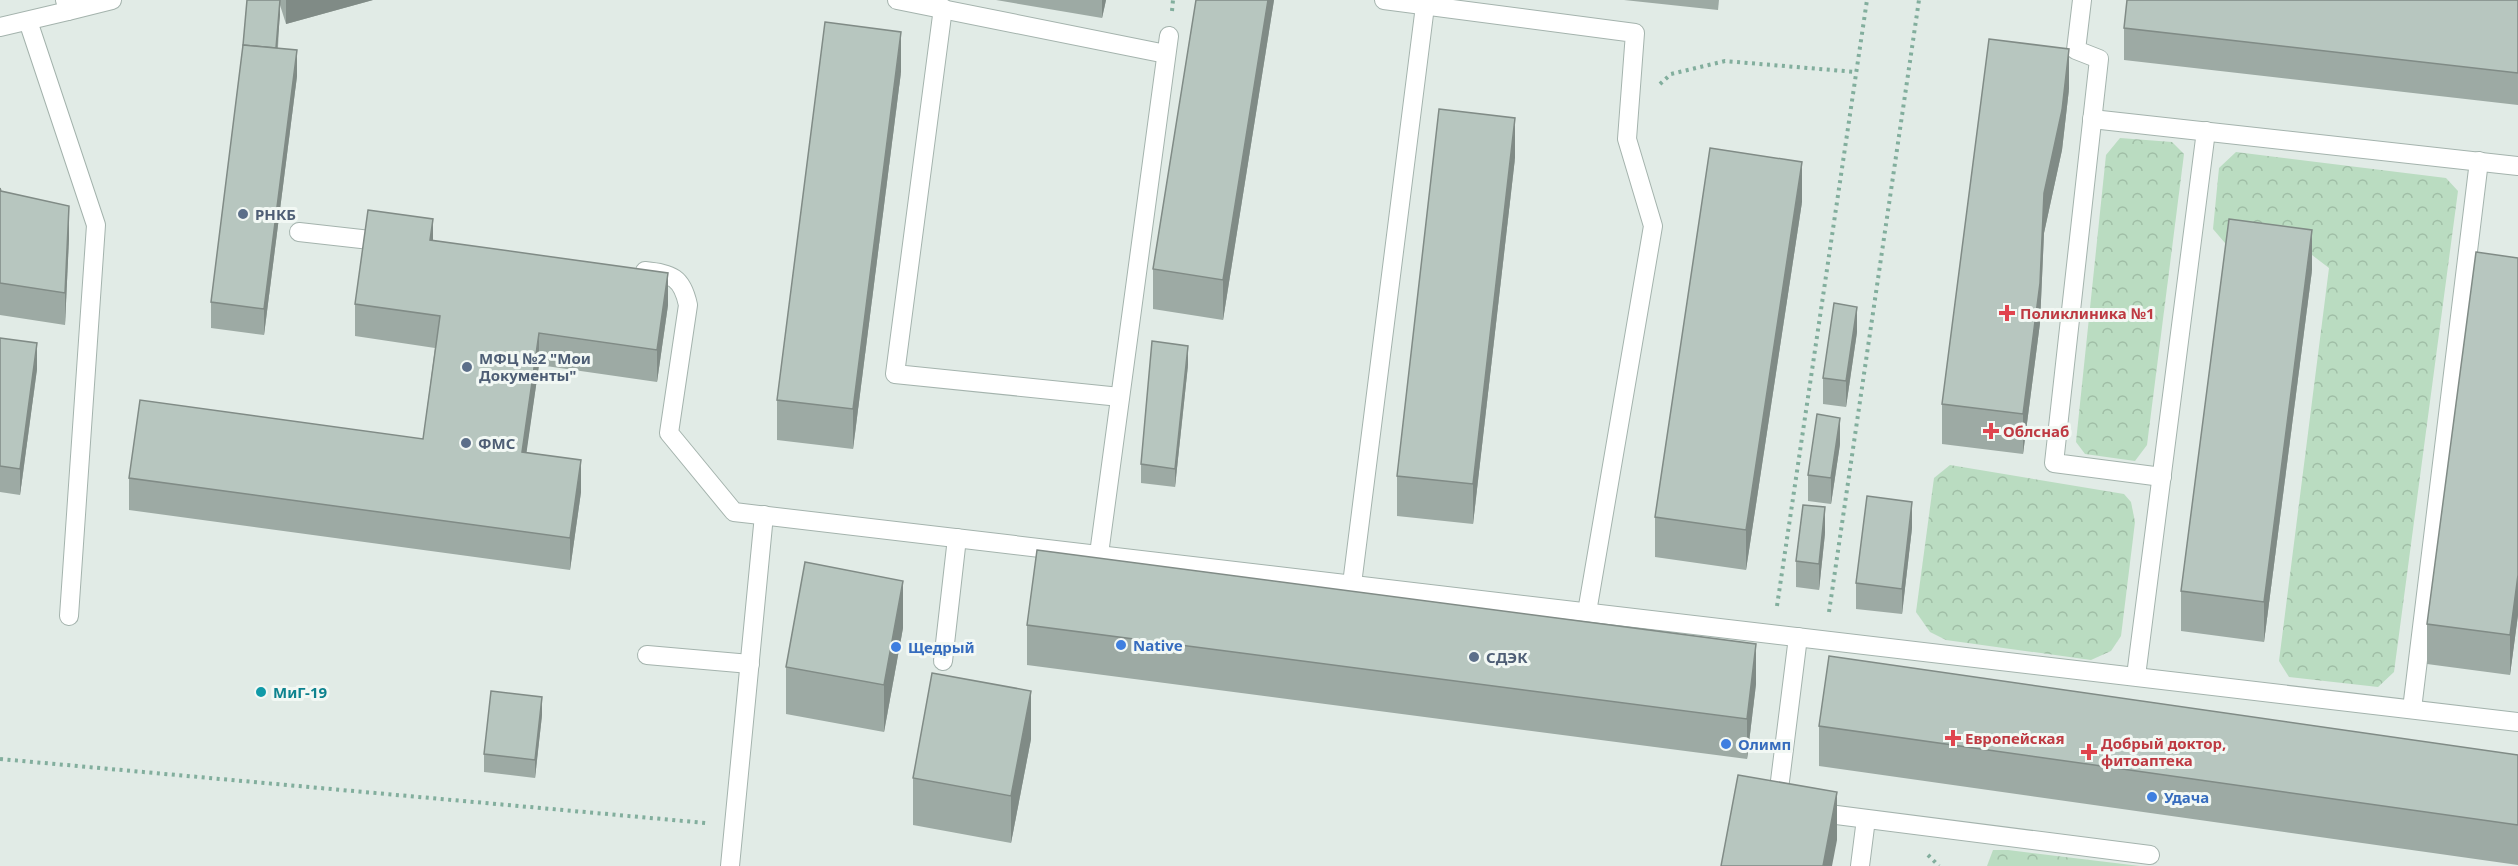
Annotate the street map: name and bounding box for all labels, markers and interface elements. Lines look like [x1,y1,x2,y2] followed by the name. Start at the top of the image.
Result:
[255,204,296,224] place label: РНКБ
[236,207,250,221] marker: РНКБ
[2020,303,2155,323] place label: Поликлиника №1
[1998,304,2016,322] marker: Поликлиника №1
[479,348,591,385] place label: МФЦ №2 "Мои Документы"
[460,360,474,374] marker: МФЦ №2 "Мои Документы"
[2003,421,2069,441] place label: Облснаб
[1984,424,1998,438] marker: Облснаб
[478,433,516,453] place label: ФМС
[459,436,473,450] marker: ФМС
[1133,635,1183,655] place label: Native
[908,637,975,657] place label: Щедрый
[1114,638,1128,652] marker: Native
[889,640,903,654] marker: Щедрый
[1486,647,1528,667] place label: СДЭК
[1467,650,1481,664] marker: СДЭК
[273,682,327,702] place label: МиГ-19
[254,685,268,699] marker: МиГ-19
[1965,728,2065,748] place label: Европейская
[1946,731,1960,745] marker: Европейская
[2101,733,2226,770] place label: Добрый доктор, фитоаптека
[1738,734,1791,754] place label: Олимп
[1719,737,1733,751] marker: Олимп
[2082,745,2096,759] marker: Добрый доктор, фитоаптека
[2164,787,2209,807] place label: Удача
[2145,790,2159,804] marker: Удача

